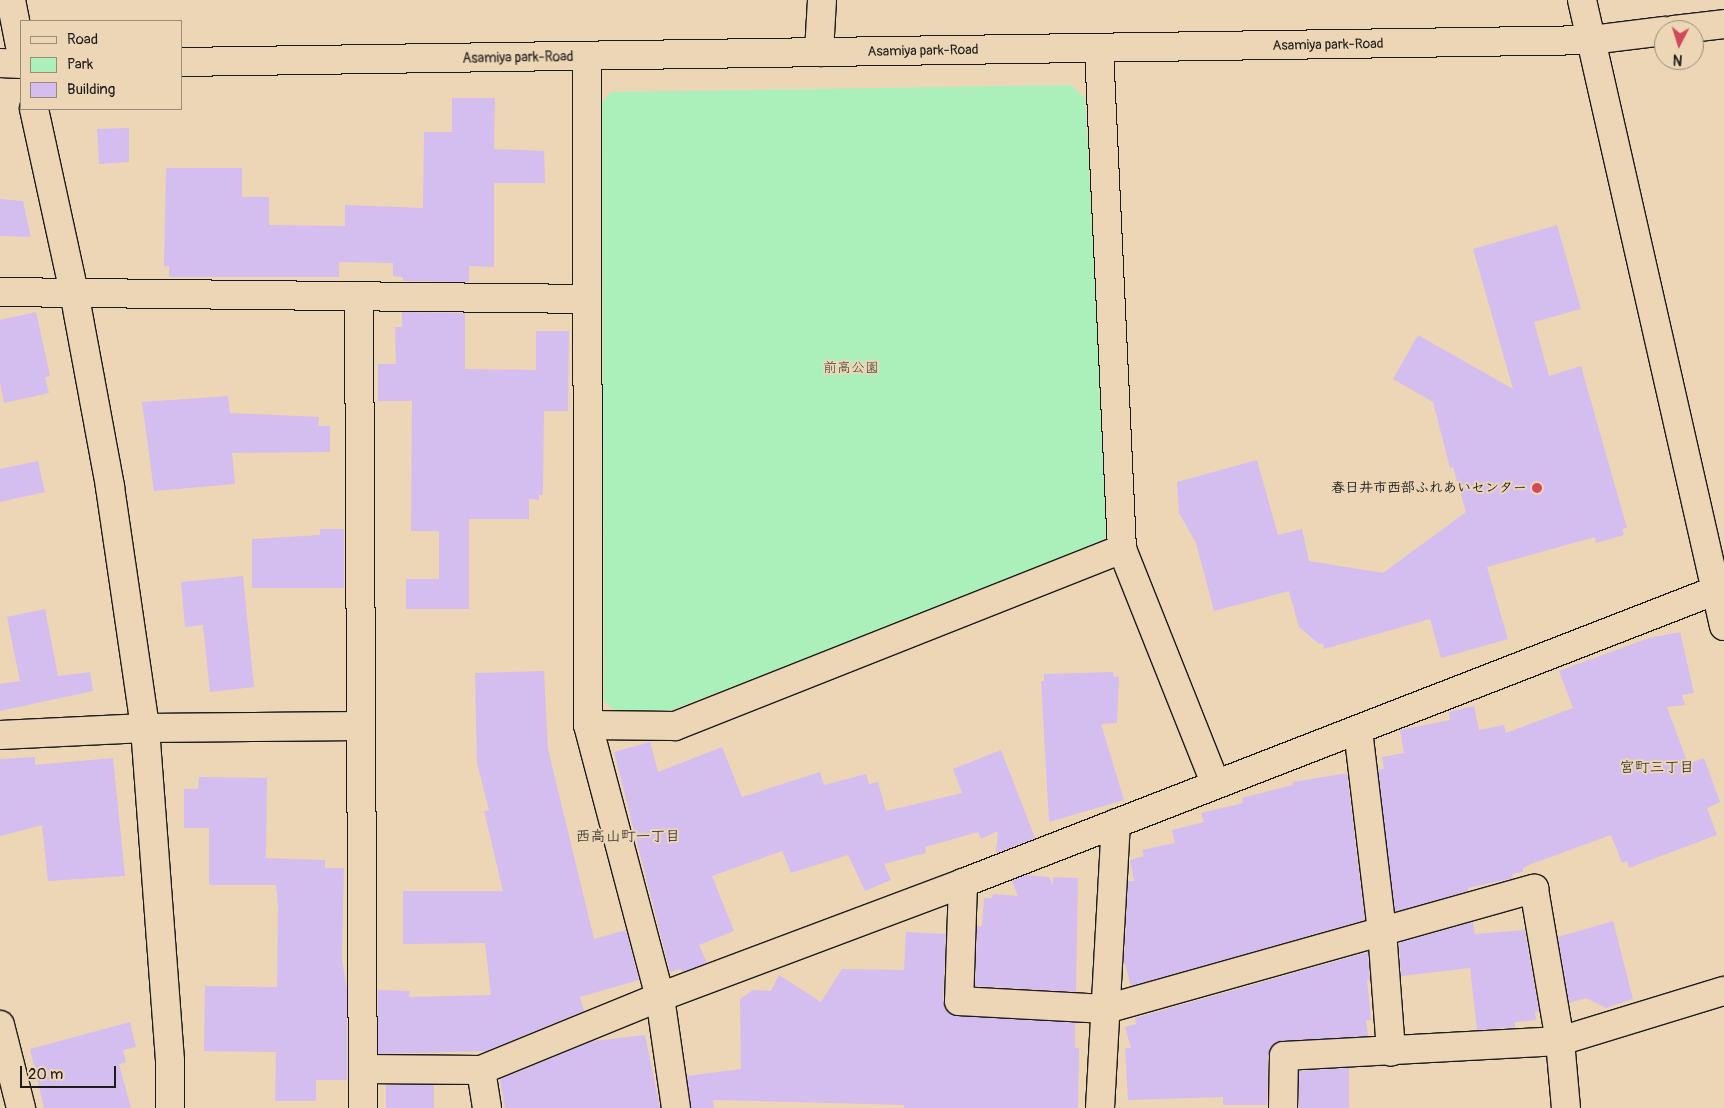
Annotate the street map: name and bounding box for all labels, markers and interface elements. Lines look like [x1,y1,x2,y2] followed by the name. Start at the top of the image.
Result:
[20,20,182,110] legend
[1654,20,1704,70] north arrow
[67,30,98,49] text: Road
[1272,36,1384,54] street label: Asamiya park-Road
[867,42,979,60] street label: Asamiya park-Road
[462,49,574,67] street label: Asamiya park-Road
[1672,51,1683,68] text: N
[67,55,93,74] text: Park
[67,80,115,99] text: Building
[823,360,879,376] park label: 前高公園
[1331,480,1527,496] place label: 春日井市西部ふれあいセンター
[1531,482,1543,494] marker: 春日井市西部ふれあいセンター
[1620,759,1694,777] district label: 宮町三丁目
[576,828,680,846] district label: 西高山町一丁目
[22,1056,119,1088] scale bar
[28,1065,63,1084] text: 20 m

